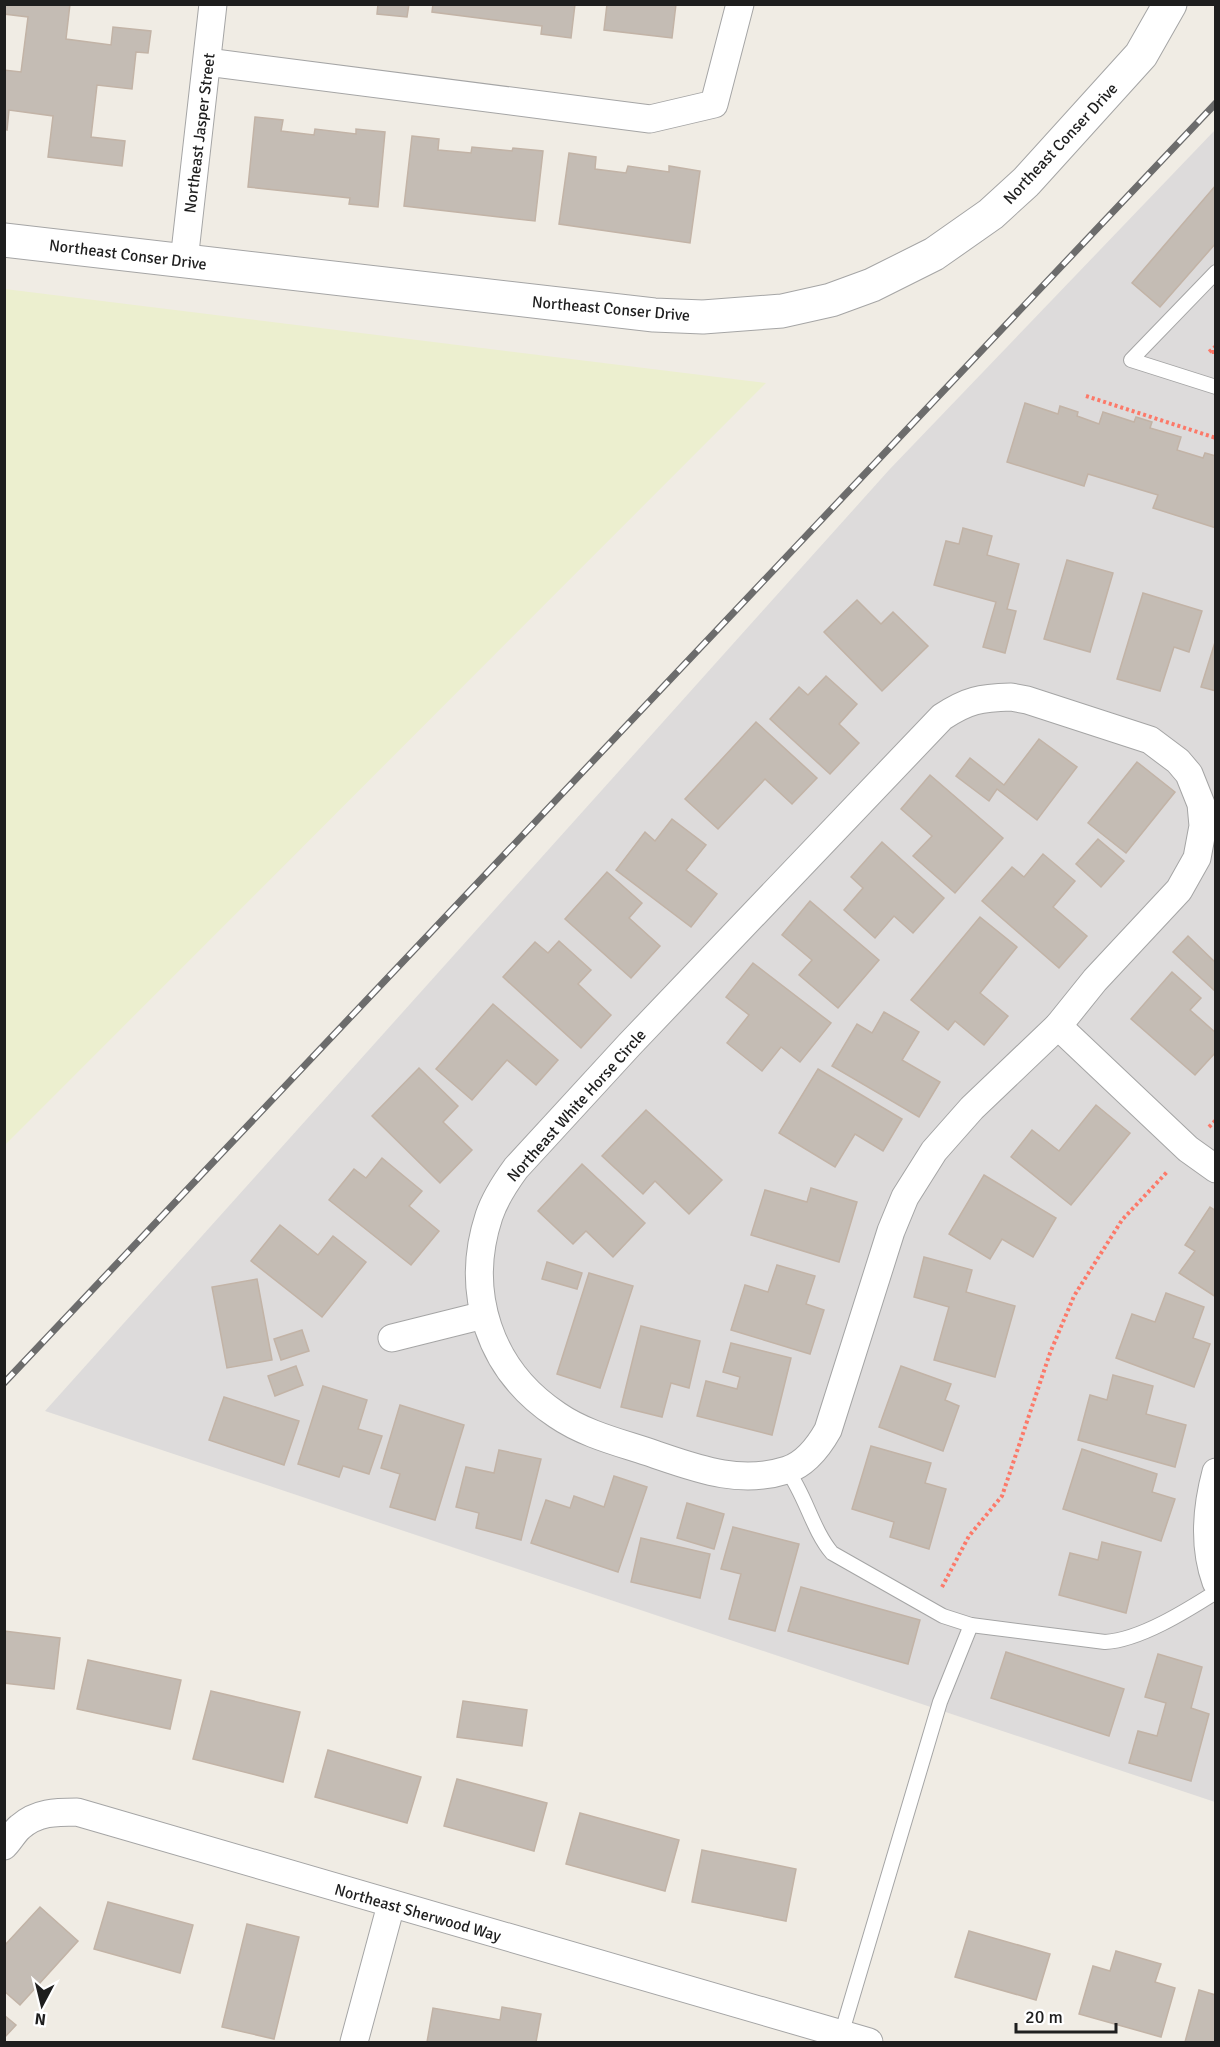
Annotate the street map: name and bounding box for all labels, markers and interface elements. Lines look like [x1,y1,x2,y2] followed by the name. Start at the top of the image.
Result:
[180,51,220,214] street label: Northeast Jasper Street
[999,79,1122,209] street label: Northeast Conser Drive
[48,235,208,275] street label: Northeast Conser Drive
[531,292,691,326] street label: Northeast Conser Drive
[503,1025,651,1186] street label: Northeast White Horse Circle
[332,1880,504,1946] street label: Northeast Sherwood Way
[12,1975,72,2035] north arrow
[1016,1996,1116,2034] scale bar
[1025,2006,1063,2028] text: 20 m
[34,2008,47,2029] text: N

